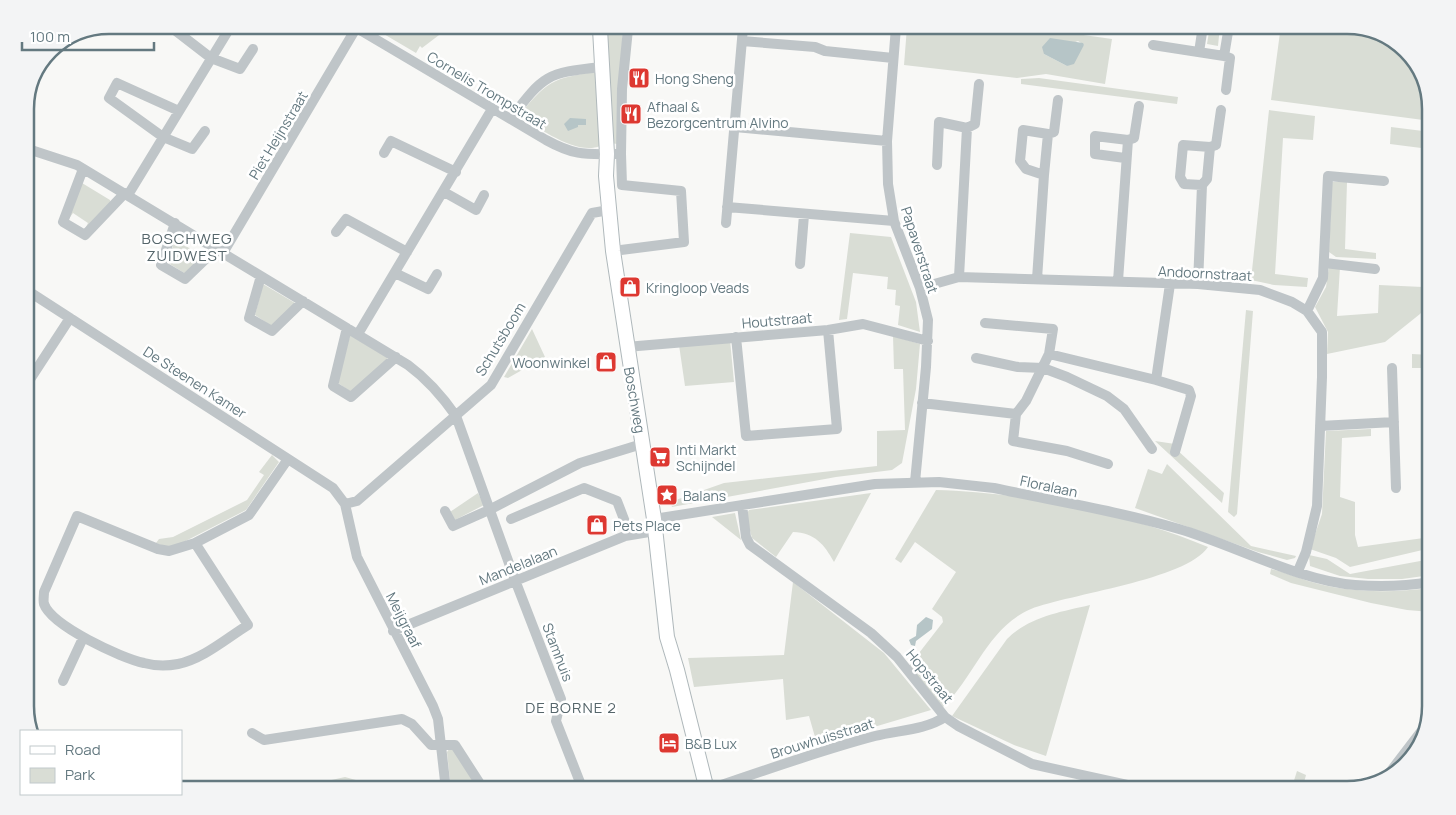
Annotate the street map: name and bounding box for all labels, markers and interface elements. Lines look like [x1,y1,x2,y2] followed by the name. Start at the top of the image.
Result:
[22,20,155,52] scale bar
[30,26,70,47] text: 100 m
[424,47,551,133] street label: Cornelis Trompstraat
[627,66,651,90] restaurant icon: Hong Sheng
[655,69,734,88] place label: Hong Sheng
[244,87,312,183] street label: Piet Heijnstraat
[647,97,789,132] place label: Afhaal & Bezorgcentrum Alvino
[619,102,643,126] restaurant icon: Afhaal & Bezorgcentrum Alvino
[897,204,943,296] street label: Papaverstraat
[141,228,233,266] district label: BOSCHWEG ZUIDWEST
[1157,261,1253,285] street label: Andoornstraat
[618,275,642,299] shop icon: Kringloop Veads
[646,278,749,297] place label: Kringloop Veads
[471,299,530,379] street label: Schutsboom
[741,307,813,333] street label: Houtstraat
[140,342,250,422] street label: De Steenen Kamer
[594,350,618,374] shop icon: Woonwinkel
[512,353,590,372] place label: Woonwinkel
[620,365,650,435] street label: Boschweg
[676,440,737,475] place label: Inti Markt Schijndel
[648,445,672,469] supermarket icon: Inti Markt Schijndel
[1019,471,1079,501] street label: Floralaan
[655,483,679,507] place icon: Balans
[683,486,726,505] place label: Balans
[585,513,609,537] shop icon: Pets Place
[613,516,681,535] place label: Pets Place
[476,541,560,589] street label: Mandelalaan
[382,589,426,651] street label: Meijgraaf
[538,620,578,684] street label: Stamhuis
[902,645,958,708] street label: Hopstraat
[525,697,617,718] district label: DE BORNE 2
[768,713,876,763] street label: Brouwhuisstraat
[20,730,182,795] legend
[657,731,681,755] hotel icon: B&B Lux
[685,734,738,753] place label: B&B Lux
[65,739,101,760] text: Road
[65,764,95,785] text: Park

